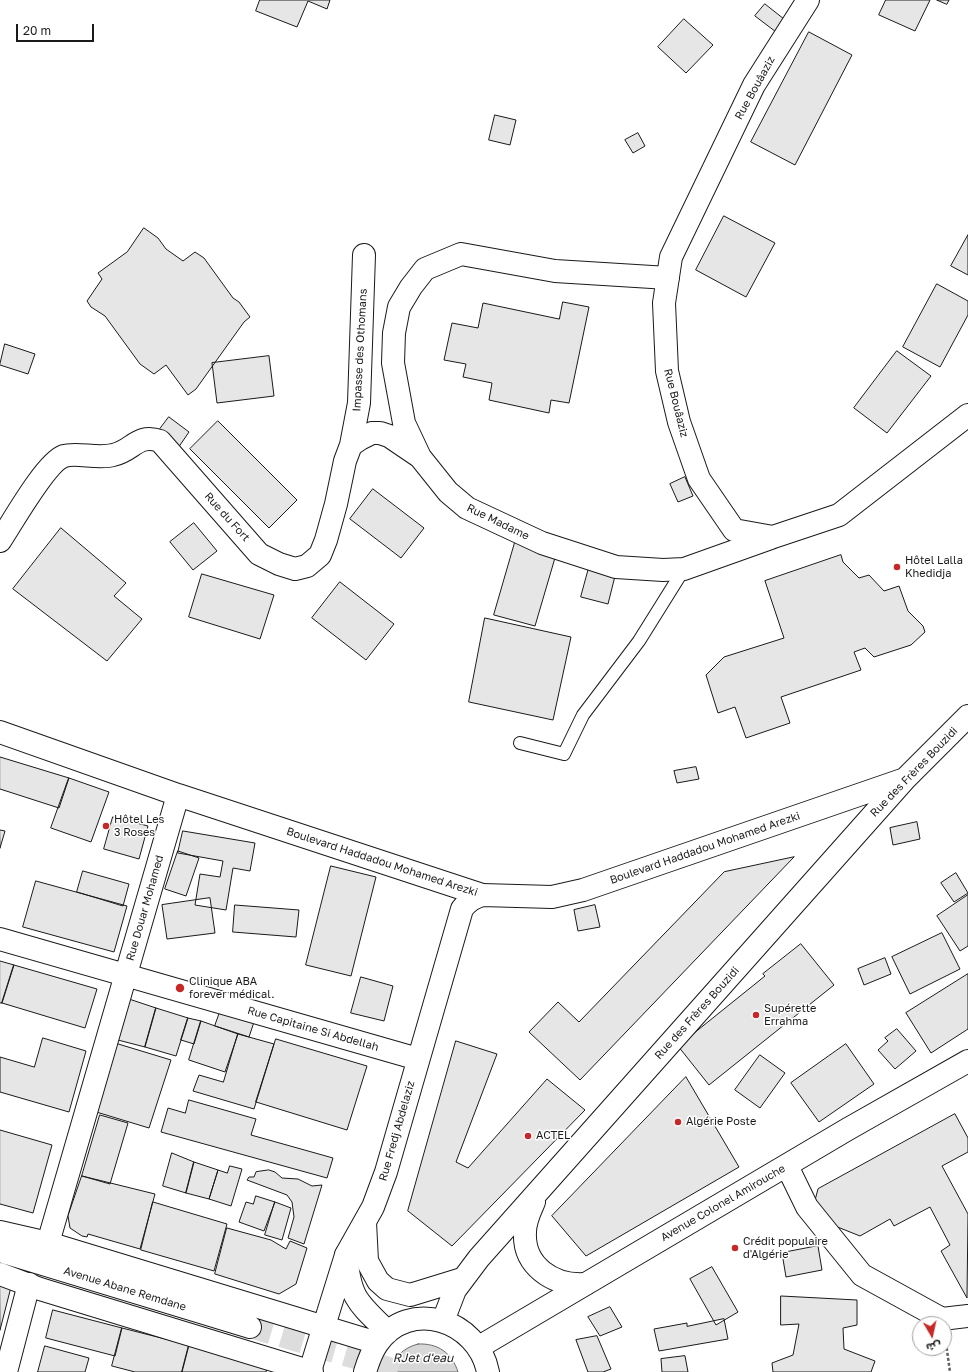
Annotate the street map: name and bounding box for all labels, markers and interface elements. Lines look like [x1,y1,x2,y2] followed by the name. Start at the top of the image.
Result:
[18,16,96,42] scale bar
[23,23,51,38] text: 20 m
[732,54,778,122] street label: Rue Bouâaziz
[350,288,370,412] street label: Impasse des Othomans
[661,367,691,439] street label: Rue Bouâaziz
[202,490,252,544] street label: Rue du Fort
[465,501,531,543] street label: Rue Madame
[905,554,963,580] place label: Hôtel Lalla Khedidja
[892,562,902,572] marker: Hôtel Lalla Khedidja
[868,724,960,820] street label: Rue des Frères Bouzidi
[608,809,802,887] street label: Boulevard Haddadou Mohamed Arezki
[114,813,164,839] place label: Hôtel Les 3 Roses
[101,821,111,831] marker: Hôtel Les 3 Roses
[285,825,479,899] street label: Boulevard Haddadou Mohamed Arezki
[124,854,166,962] street label: Rue Douar Mohamed
[652,964,742,1062] street label: Rue des Frères Bouzidi
[189,975,275,1001] place label: Clinique ABA forever médical.
[174,982,186,994] marker: Clinique ABA forever médical.
[764,1002,816,1028] place label: Supérette Errahma
[246,1004,380,1054] street label: Rue Capitaine Si Abdellah
[751,1010,761,1020] marker: Supérette Errahma
[376,1079,418,1183] street label: Rue Fredj Abdelaziz
[686,1115,756,1129] place label: Algérie Poste
[673,1117,683,1127] marker: Algérie Poste
[536,1129,570,1143] place label: ACTEL
[523,1131,533,1141] marker: ACTEL
[658,1162,788,1244] street label: Avenue Colonel Amirouche
[743,1235,828,1261] place label: Crédit populaire d'Algérie
[730,1243,740,1253] marker: Crédit populaire d'Algérie
[62,1264,188,1314] street label: Avenue Abane Remdane
[912,1316,952,1356] north arrow
[925,1340,942,1355] text: ش
[393,1351,453,1365] water label: RJet d'eau

